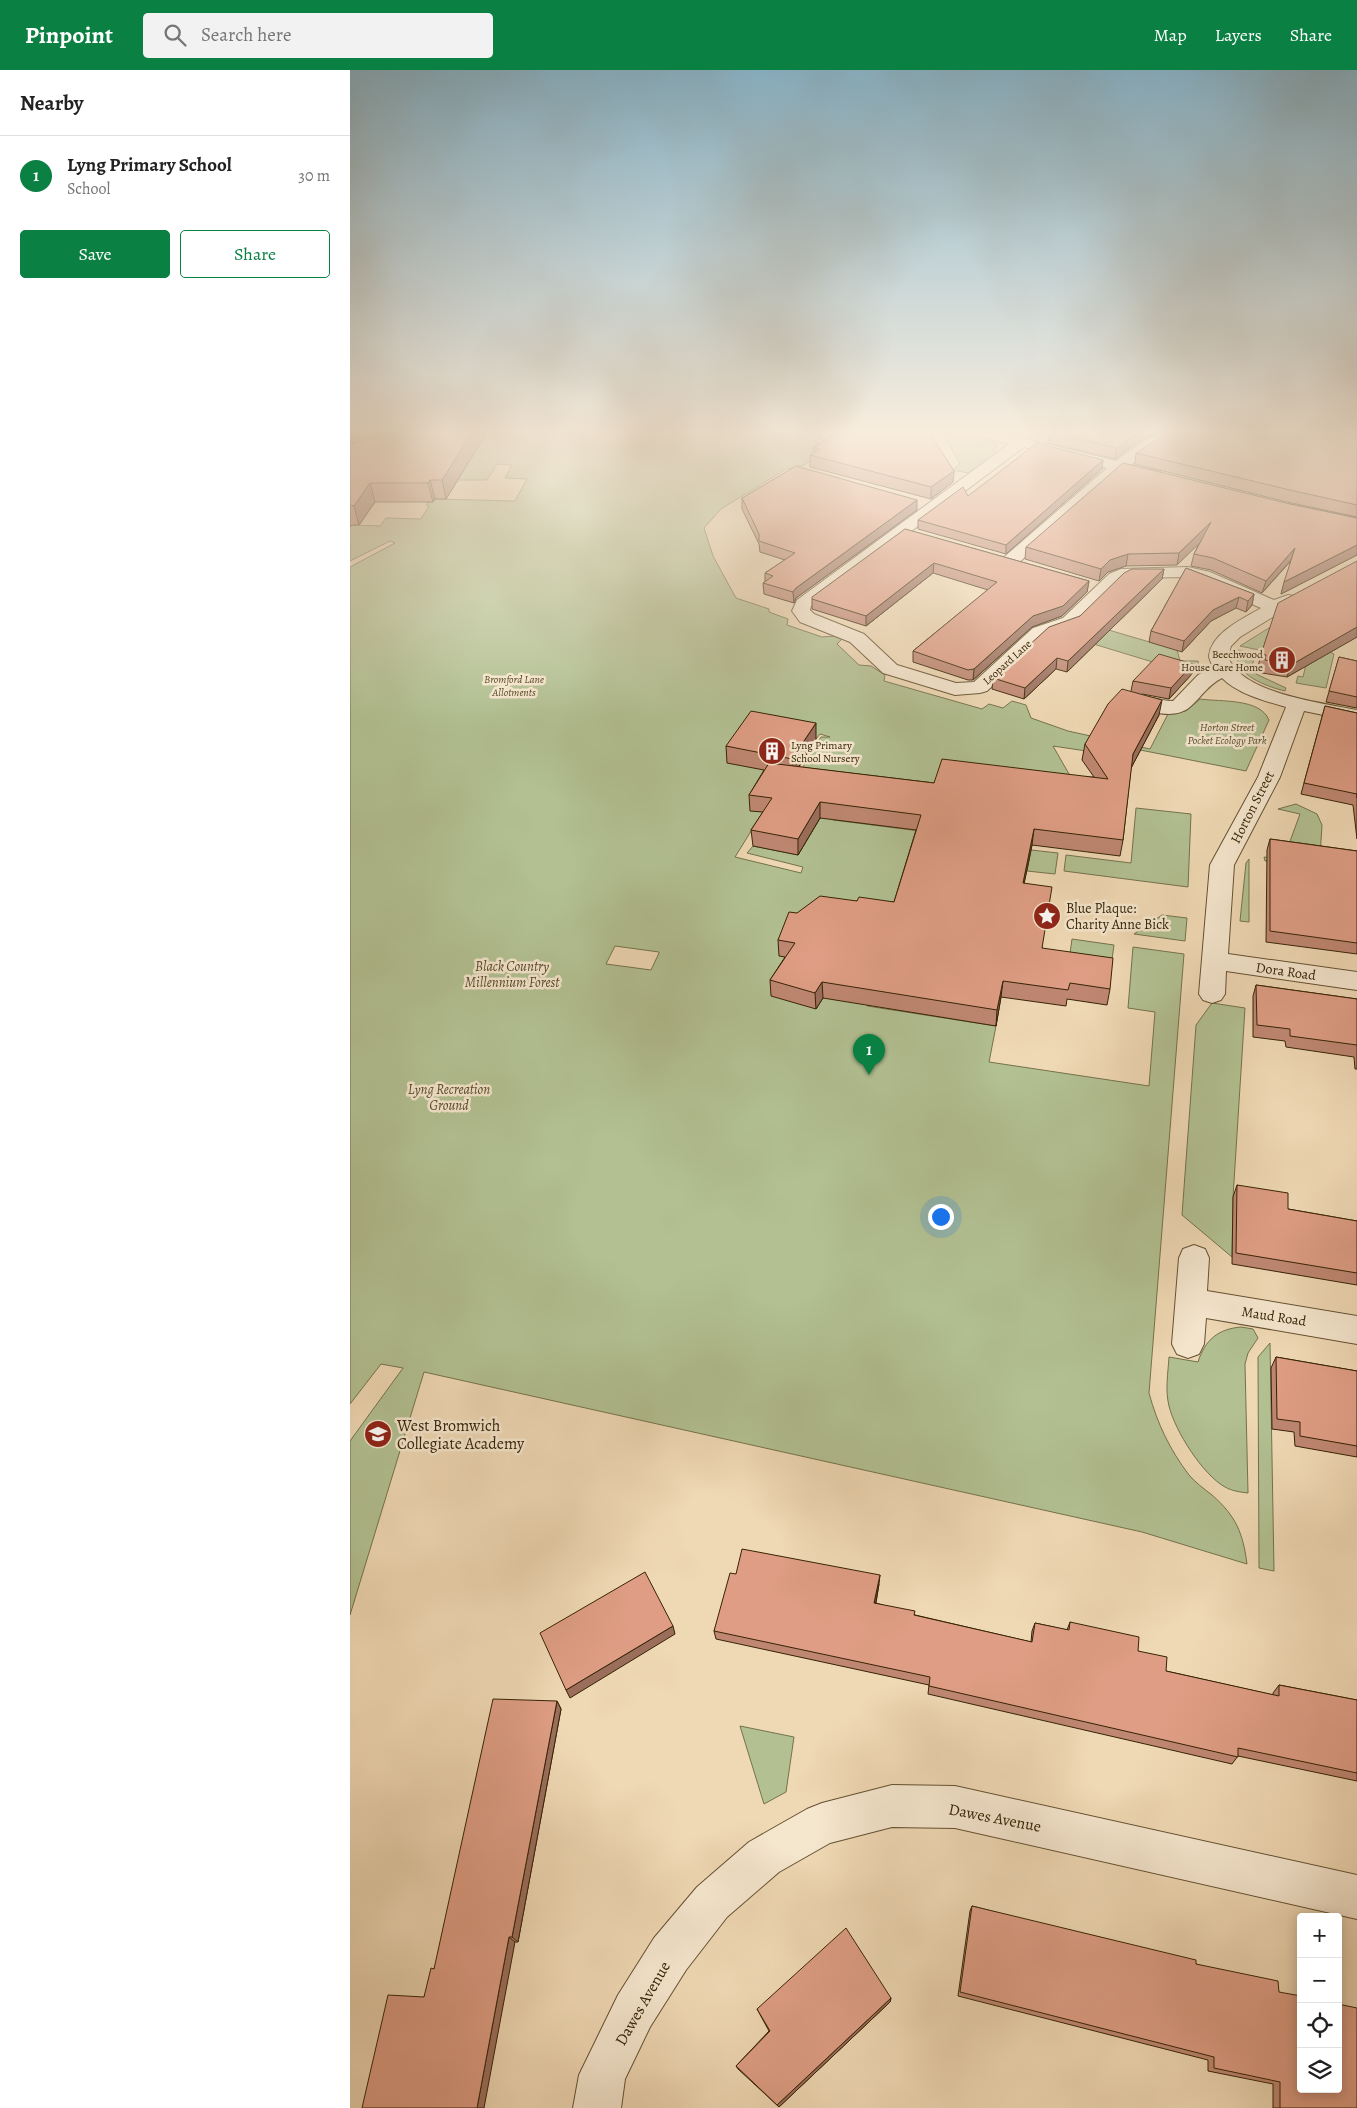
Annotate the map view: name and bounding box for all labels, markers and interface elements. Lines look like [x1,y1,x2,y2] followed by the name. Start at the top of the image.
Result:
[143,13,493,58] search box
[25,19,113,51] text: Pinpoint
[161,21,189,49] icon: search
[201,22,291,48] text: Search here
[1154,23,1187,47] text: Map
[1215,23,1262,47] text: Layers
[1290,23,1332,47] text: Share
[20,89,83,117] text: Nearby
[67,152,232,178] text: Lyng Primary School
[33,165,39,187] text: 1
[298,165,330,187] text: 30 m
[67,178,110,200] text: School
[20,230,170,278] button: Save
[180,230,330,278] button: Share
[980,636,1035,688] street label: Leopard Lane
[1267,645,1297,675] building icon: Beechwood House Care Home
[1181,647,1263,675] place label: Beechwood House Care Home
[484,672,544,700] park label: Bromford Lane Allotments
[1187,720,1267,748] park label: Horton Street Pocket Ecology Park
[757,736,787,766] building icon: Lyng Primary School Nursery
[791,738,860,766] place label: Lyng Primary School Nursery
[1226,767,1279,847] street label: Horton Street
[1066,899,1169,934] place label: Blue Plaque: Charity Anne Bick
[1032,901,1062,931] place icon: Blue Plaque: Charity Anne Bick
[465,957,560,992] park label: Black Country Millennium Forest
[1255,958,1318,985] street label: Dora Road
[853,1034,885,1075] pin: 1
[408,1080,490,1115] park label: Lyng Recreation Ground
[928,1204,954,1230] your location
[1240,1302,1308,1331] street label: Maud Road
[396,1415,525,1455] place label: West Bromwich Collegiate Academy
[363,1419,393,1449] school or university icon: West Bromwich Collegiate Academy
[947,1798,1043,1838] street label: Dawes Avenue
[1297,1913,1342,2093] map controls
[1297,1913,1342,1958] button: +
[610,1957,676,2050] street label: Dawes Avenue
[1297,1958,1342,2003] button: −
[1297,2003,1342,2048] button: locate
[1297,2048,1342,2093] button: layers

